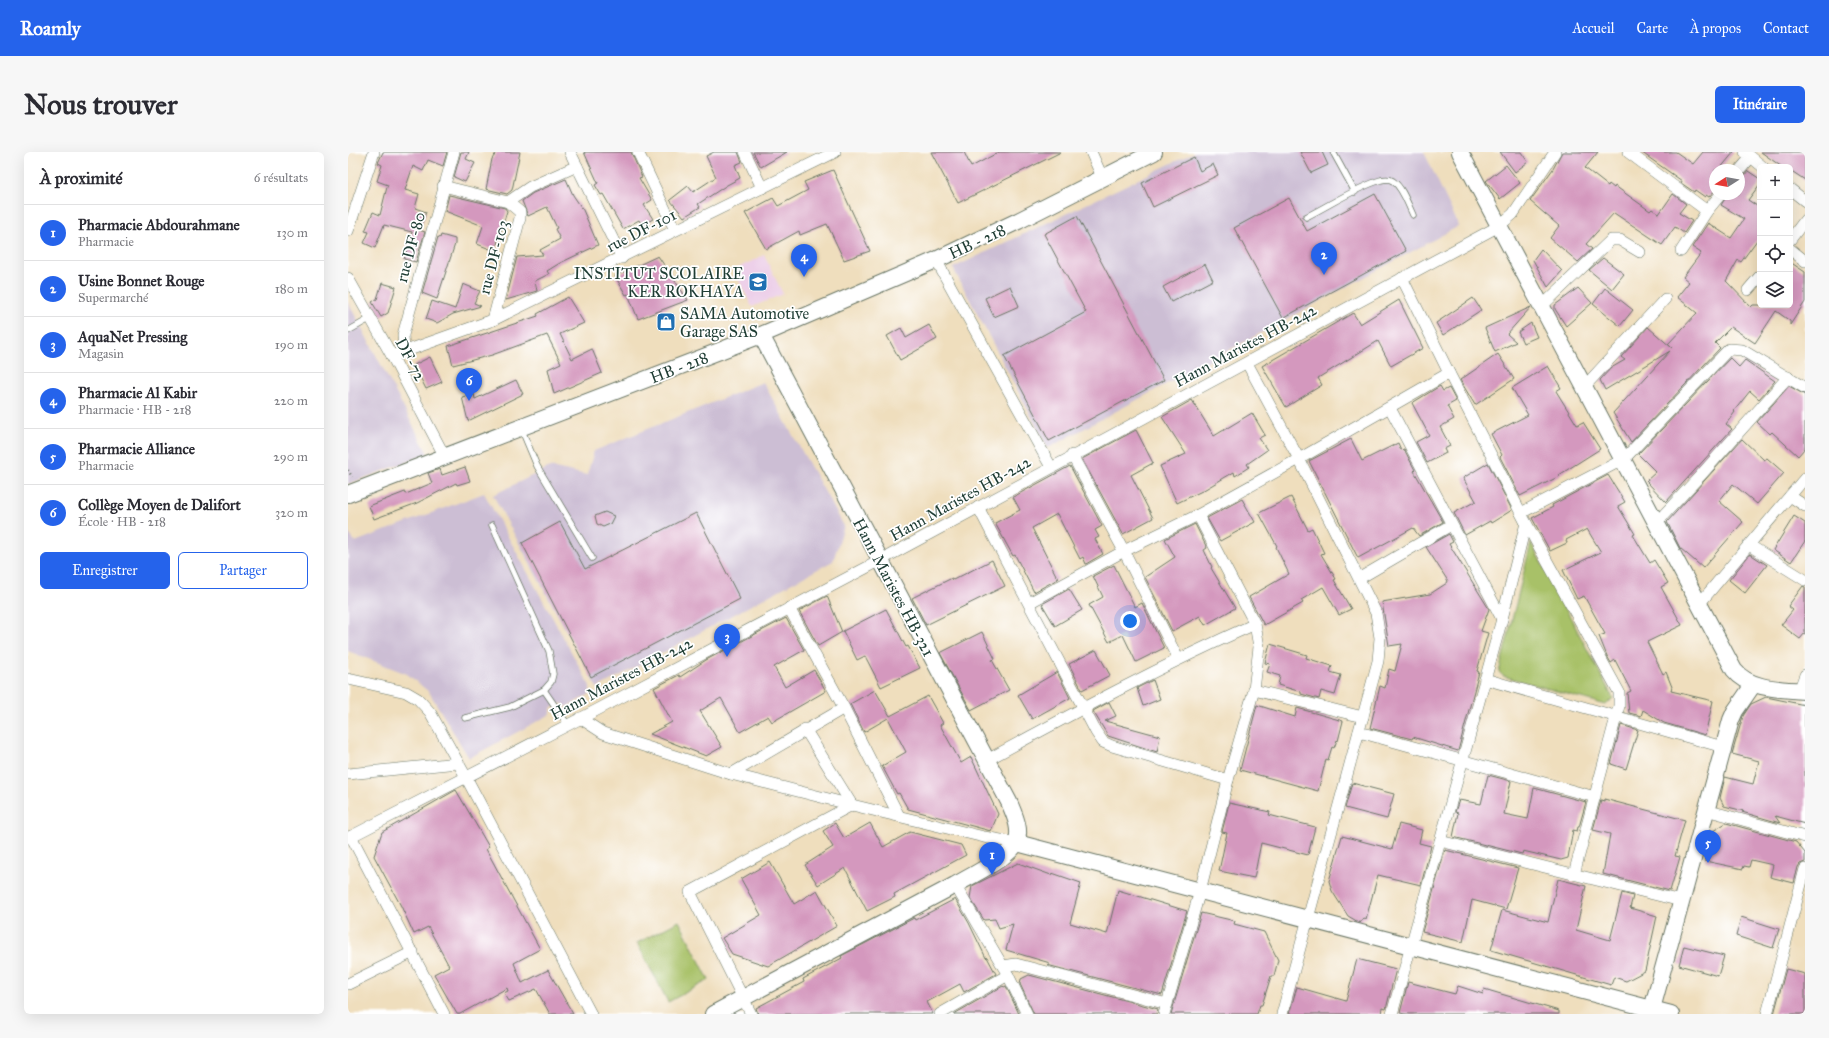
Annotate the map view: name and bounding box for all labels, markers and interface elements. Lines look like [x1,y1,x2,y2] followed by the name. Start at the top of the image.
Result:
[20,17,81,40] text: Roamly
[1572,20,1615,37] text: Accueil
[1637,20,1668,37] text: Carte
[1690,20,1741,37] text: À propos
[1763,20,1809,37] text: Contact
[1715,86,1805,123] button: Itinéraire
[24,87,177,122] text: Nous trouver
[1709,164,1745,200] north arrow
[1757,164,1793,308] map controls
[1757,164,1793,200] button: +
[40,168,123,189] text: À proximité
[254,170,308,186] text: 6 résultats
[1757,200,1793,236] button: −
[603,205,679,256] street label: rue DF-101
[392,210,429,284] street label: rue DF-80
[78,216,240,234] text: Pharmacie Abdourahmane
[474,218,513,296] street label: rue DF-103
[946,220,1009,263] street label: HB - 218
[50,225,56,241] text: 1
[276,225,308,241] text: 130 m
[78,234,134,250] text: Pharmacie
[1757,236,1793,272] button: locate
[1311,242,1337,275] pin: 2
[791,244,817,277] pin: 4
[574,264,744,301] place label: INSTITUT SCOLAIRE KER ROKHAYA
[747,271,769,293] school or university icon: INSTITUT SCOLAIRE KER ROKHAYA
[78,272,205,290] text: Usine Bonnet Rouge
[1757,272,1793,308] button: layers
[50,281,56,297] text: 2
[275,281,308,297] text: 180 m
[78,290,149,306] text: Supermarché
[1171,300,1320,391] street label: Hann Maristes HB-242
[680,304,810,342] place label: SAMA Automotive Garage SAS
[655,311,677,333] shop icon: SAMA Automotive Garage SAS
[78,328,187,346] text: AquaNet Pressing
[391,335,430,384] street label: DF-72
[50,337,56,353] text: 3
[275,337,308,353] text: 190 m
[78,346,124,362] text: Magasin
[647,348,711,387] street label: HB - 218
[456,368,482,401] pin: 6
[78,384,197,402] text: Pharmacie Al Kabir
[49,393,57,409] text: 4
[274,393,308,409] text: 220 m
[78,402,192,418] text: Pharmacie · HB - 218
[78,440,195,458] text: Pharmacie Alliance
[50,449,56,465] text: 5
[273,449,308,465] text: 290 m
[886,452,1034,545] street label: Hann Maristes HB-242
[78,458,134,474] text: Pharmacie
[78,496,241,514] text: Collège Moyen de Dalifort
[50,505,56,521] text: 6
[275,505,308,521] text: 320 m
[78,514,166,530] text: École · HB - 218
[849,515,938,660] street label: Hann Maristes HB-321
[40,552,170,589] button: Enregistrer
[178,552,308,589] button: Partager
[1120,611,1140,631] your location
[714,624,740,657] pin: 3
[547,633,696,724] street label: Hann Maristes HB-242
[1695,830,1721,863] pin: 5
[979,842,1005,875] pin: 1

